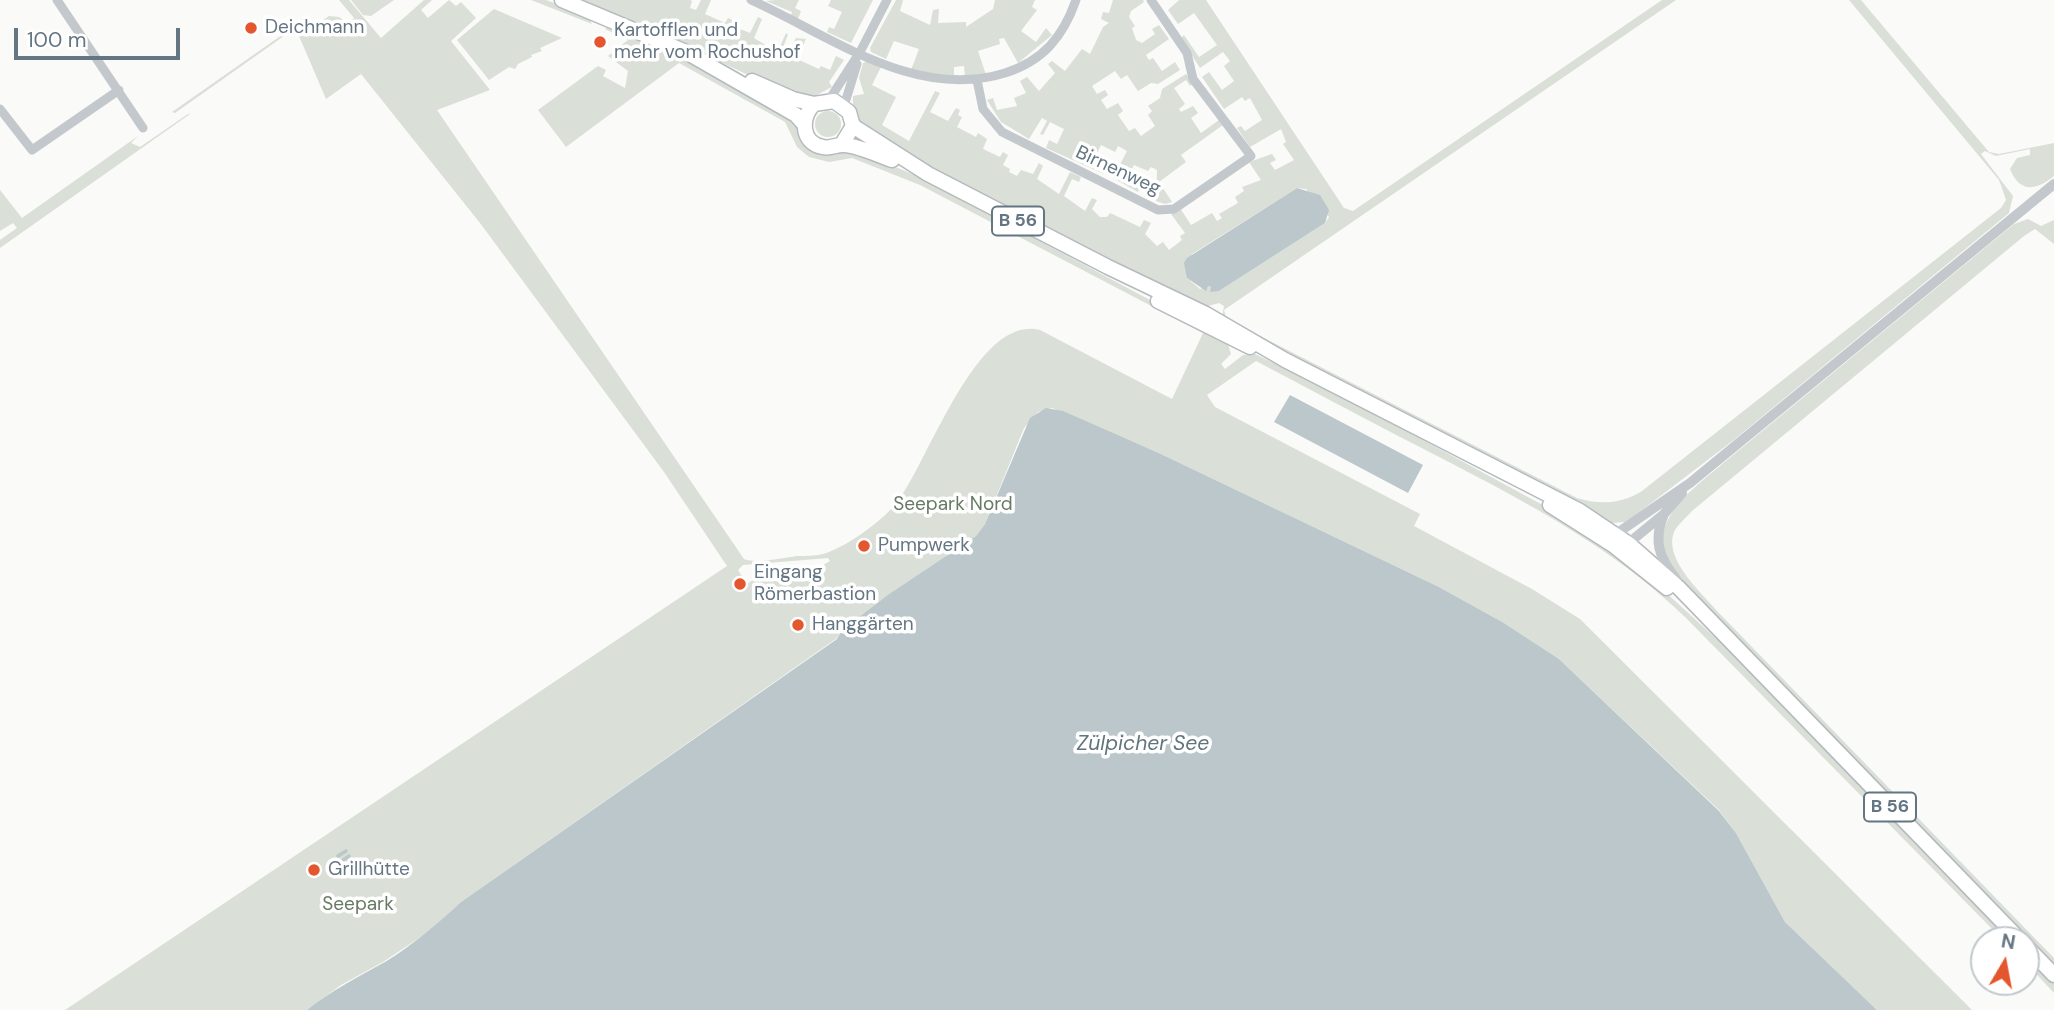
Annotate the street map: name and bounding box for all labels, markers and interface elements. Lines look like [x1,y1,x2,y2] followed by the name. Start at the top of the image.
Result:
[18,14,184,58] scale bar
[265,17,364,39] place label: Deichmann
[243,20,259,36] marker: Deichmann
[614,20,800,64] place label: Kartofflen und mehr vom Rochushof
[27,26,87,54] text: 100 m
[592,34,608,50] marker: Kartofflen und mehr vom Rochushof
[1072,141,1164,201] street label: Birnenweg
[992,206,1044,236] road number: B 56
[893,494,1013,516] park label: Seepark Nord
[878,535,970,557] place label: Pumpwerk
[856,538,872,554] marker: Pumpwerk
[754,562,876,606] place label: Eingang Römerbastion
[732,576,748,592] marker: Eingang Römerbastion
[812,614,914,636] place label: Hanggärten
[790,617,806,633] marker: Hanggärten
[1077,731,1209,757] water label: Zülpicher See
[1864,792,1916,822] road number: B 56
[328,859,410,881] place label: Grillhütte
[306,862,322,878] marker: Grillhütte
[322,894,394,916] park label: Seepark
[1970,926,2040,996] north arrow
[1999,928,2017,955] text: N

